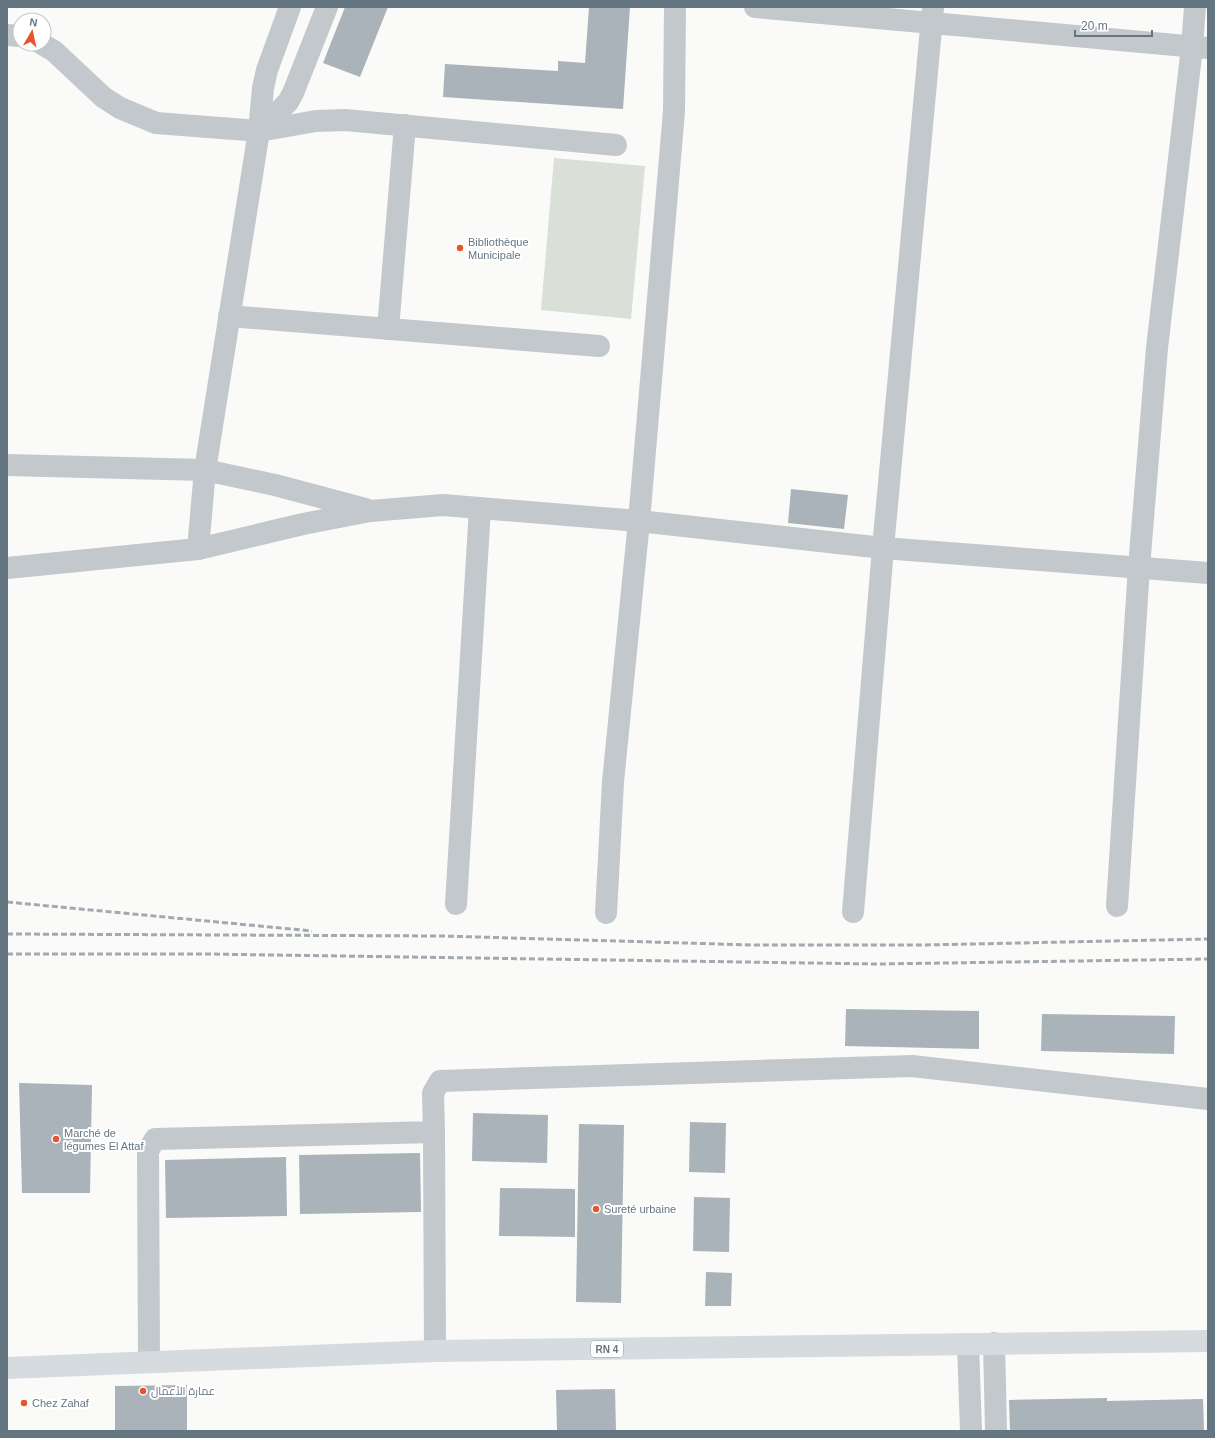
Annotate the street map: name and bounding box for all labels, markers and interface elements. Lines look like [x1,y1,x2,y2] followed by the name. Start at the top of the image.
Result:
[12,12,52,52] north arrow
[1075,12,1152,38] scale bar
[29,16,38,29] text: N
[1081,19,1108,33] text: 20 m
[468,236,529,261] place label: Bibliothèque Municipale
[455,243,465,253] marker: Bibliothèque Municipale
[64,1127,144,1152] place label: Marché de légumes El Attaf
[51,1134,61,1144] marker: Marché de légumes El Attaf
[604,1203,676,1215] place label: Sureté urbaine
[591,1204,601,1214] marker: Sureté urbaine
[591,1341,623,1357] road number: RN 4
[151,1385,215,1398] place label: عمارة الأعمال
[138,1386,148,1396] marker: عمارة الأعمال
[32,1397,90,1409] place label: Chez Zahaf
[19,1398,29,1408] marker: Chez Zahaf

